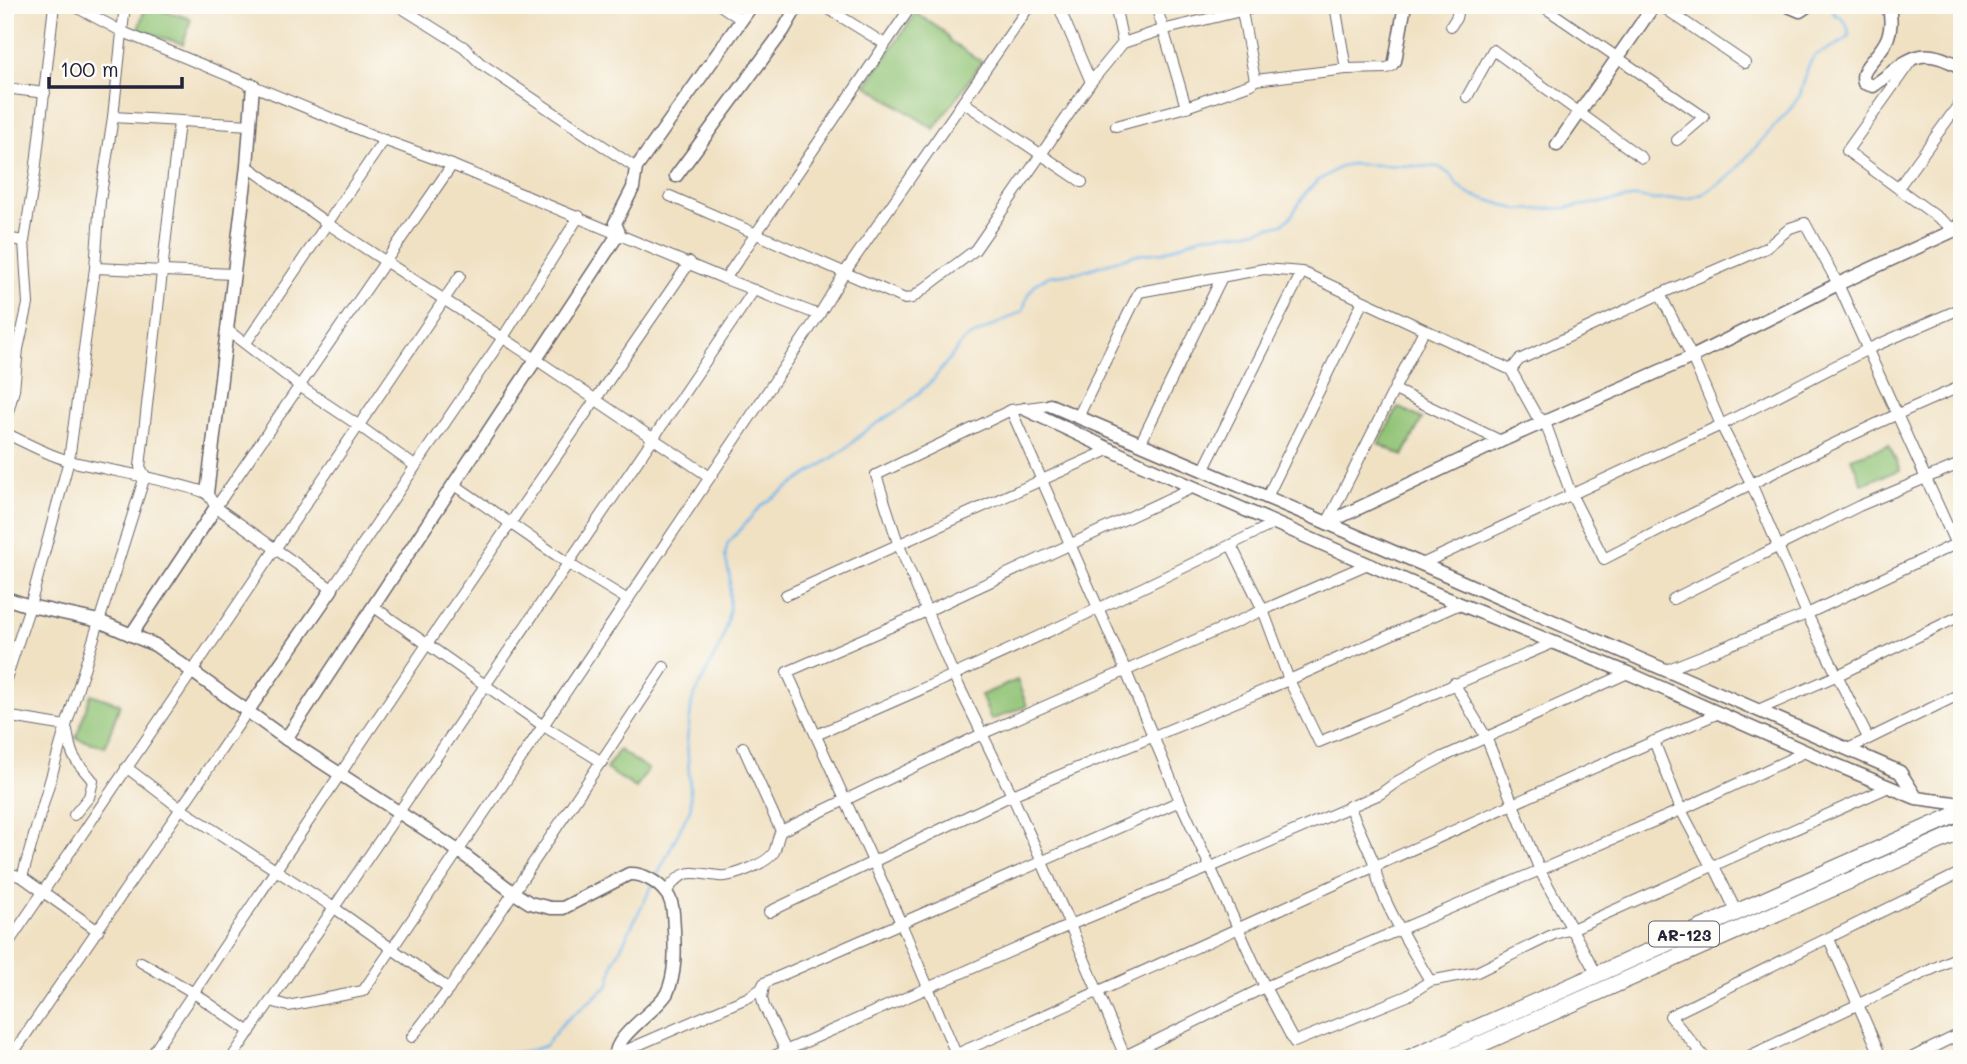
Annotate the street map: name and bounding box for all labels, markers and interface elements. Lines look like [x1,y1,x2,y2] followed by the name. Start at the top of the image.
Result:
[49,46,182,90] scale bar
[60,55,119,82] text: 100 m
[1649,922,1719,946] road number: AR-123

